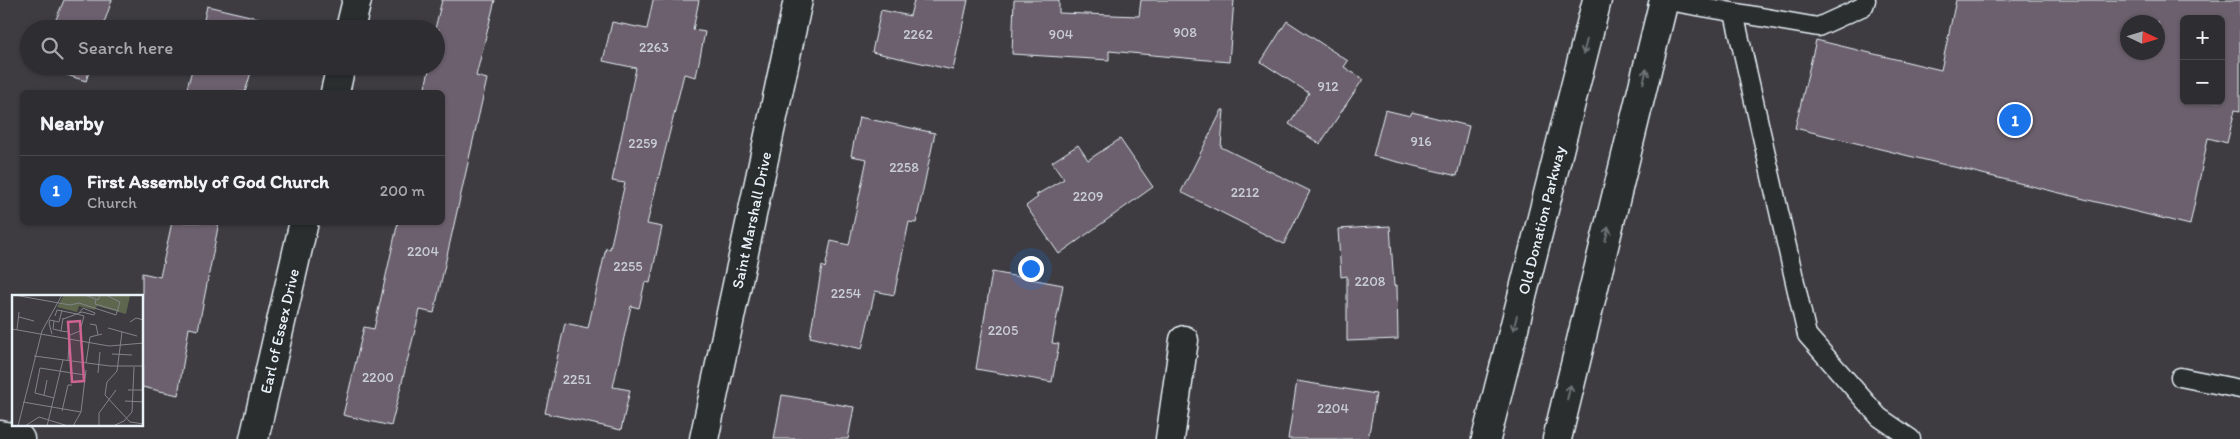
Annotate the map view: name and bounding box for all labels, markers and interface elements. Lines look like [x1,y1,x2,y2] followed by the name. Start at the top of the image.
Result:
[2120,15,2165,60] north arrow
[2180,15,2225,105] map controls
[2180,15,2225,60] button: +
[20,20,445,75] search box
[1173,24,1197,41] house number: 908
[903,26,933,43] house number: 2262
[1049,26,1074,43] house number: 904
[38,34,66,62] icon: search
[78,36,173,59] text: Search here
[639,39,669,56] house number: 2263
[1580,39,1589,55] one-way arrow
[2180,60,2225,105] button: −
[1641,68,1650,84] one-way arrow
[1317,78,1339,95] house number: 912
[1999,101,2031,139] pin: 1
[40,110,104,135] text: Nearby
[1410,133,1432,150] house number: 916
[628,135,658,152] house number: 2259
[1514,143,1569,297] street label: Old Donation Parkway
[728,150,775,290] street label: Saint Marshall Drive
[889,159,919,176] house number: 2258
[87,170,329,193] text: First Assembly of God Church
[52,181,60,200] text: 1
[380,181,425,200] text: 200 m
[1231,184,1260,201] house number: 2212
[1073,188,1103,205] house number: 2209
[87,193,137,212] text: Church
[1603,226,1612,242] one-way arrow
[407,243,439,260] house number: 2204
[1018,256,1044,282] your location
[613,258,643,275] house number: 2255
[256,267,303,396] street label: Earl of Essex Drive
[1354,273,1386,290] house number: 2208
[831,285,862,302] house number: 2254
[12,295,144,426] inset map
[1510,315,1519,331] one-way arrow
[988,322,1018,339] house number: 2205
[362,369,394,386] house number: 2200
[563,371,592,388] house number: 2251
[1565,384,1574,400] one-way arrow
[1317,400,1349,417] house number: 2204

